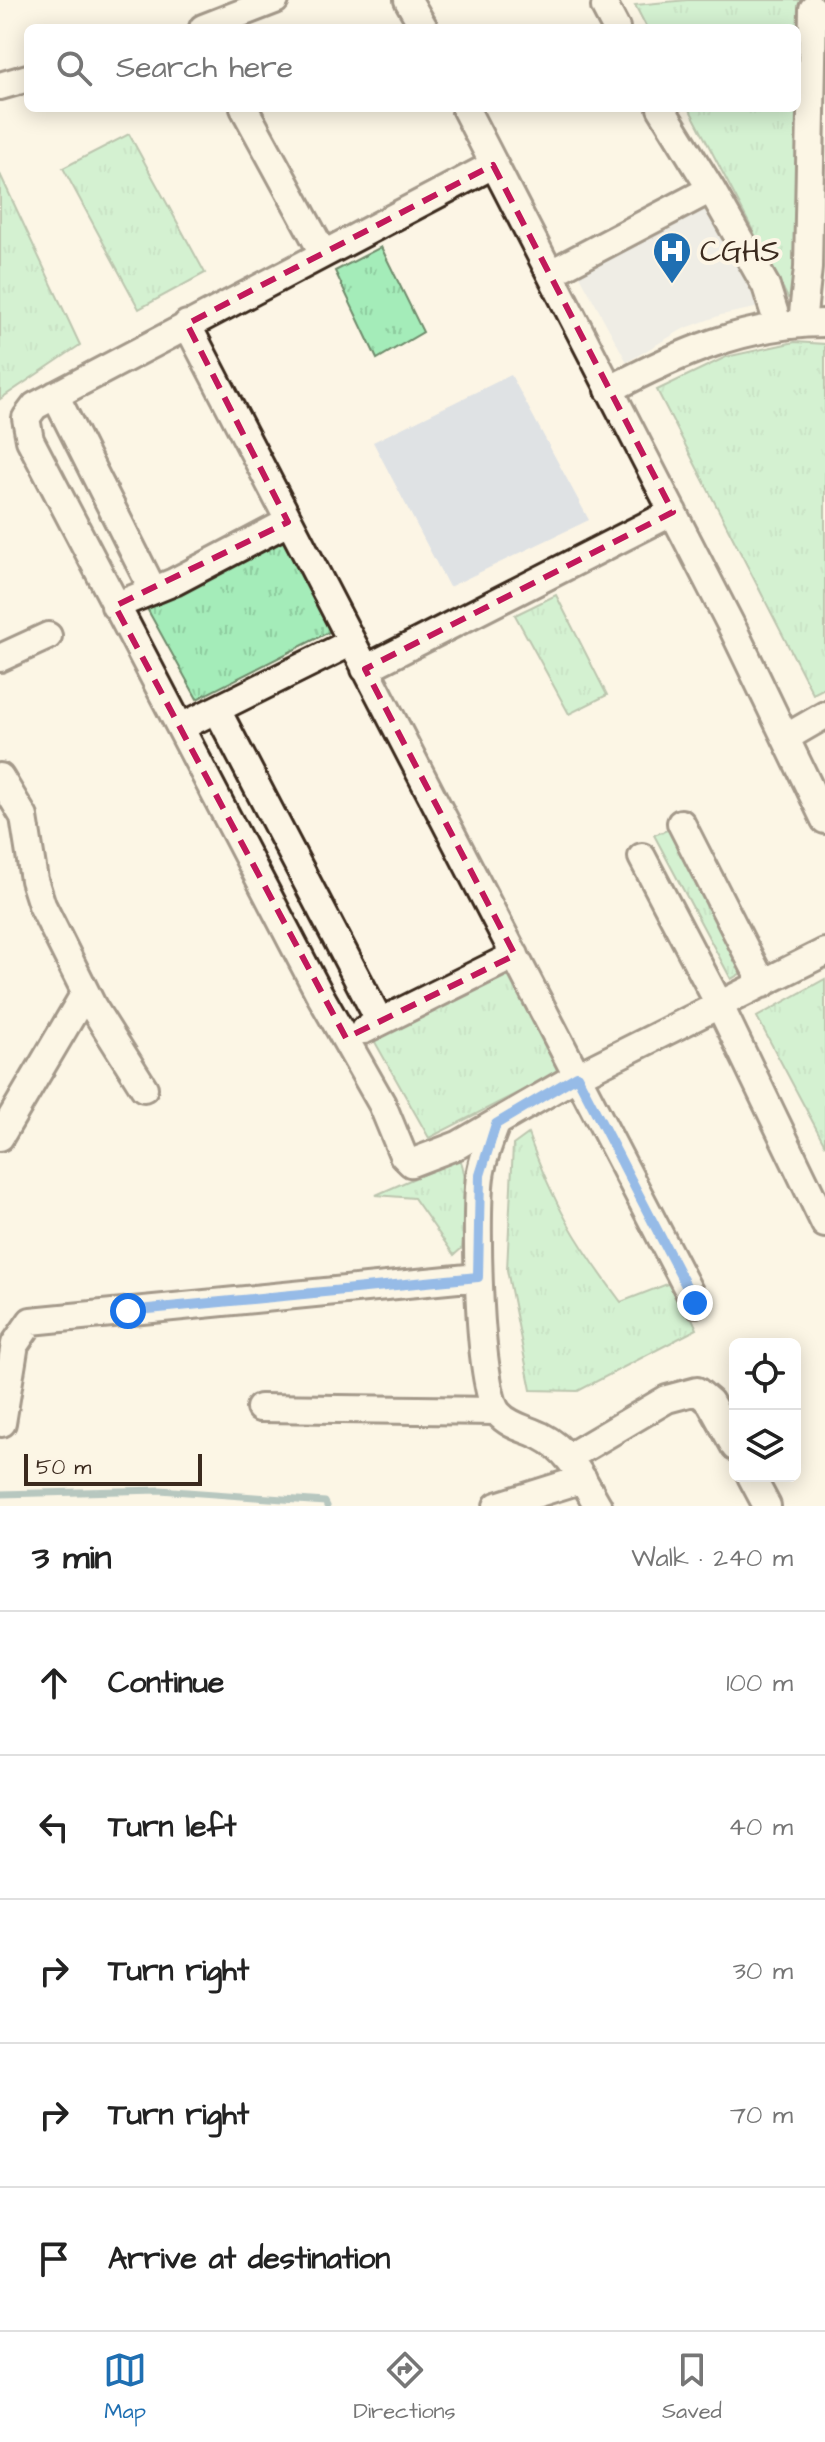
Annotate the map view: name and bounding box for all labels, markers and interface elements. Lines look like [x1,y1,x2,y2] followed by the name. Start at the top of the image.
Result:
[24,24,801,112] search box
[52,46,96,90] icon: search
[116,47,293,89] text: Search here
[651,230,693,285] hospital icon: CGHS
[700,231,779,273] place label: CGHS
[677,1285,713,1321] route end
[110,1293,146,1329] route start
[729,1338,801,1482] map controls
[729,1338,801,1410] button: locate
[729,1410,801,1482] button: layers
[24,1450,202,1486] scale bar
[36,1452,91,1483] text: 50 m
[32,1534,112,1582] text: 3 min
[631,1540,793,1576] text: Walk · 240 m
[32,1661,76,1705] icon: ahead
[108,1662,224,1704] text: Continue
[726,1665,793,1701] text: 100 m
[32,1805,76,1849] icon: left
[108,1806,236,1848] text: Turn left
[728,1809,793,1845] text: 40 m
[32,1949,76,1993] icon: right
[108,1950,249,1992] text: Turn right
[733,1953,793,1989] text: 30 m
[32,2093,76,2137] icon: right
[108,2094,249,2136] text: Turn right
[730,2097,793,2133] text: 70 m
[32,2237,76,2281] icon: arrive
[108,2238,390,2280] text: Arrive at destination
[103,2348,147,2427] tab: Map
[353,2348,456,2427] tab: Directions
[662,2348,722,2427] tab: Saved

